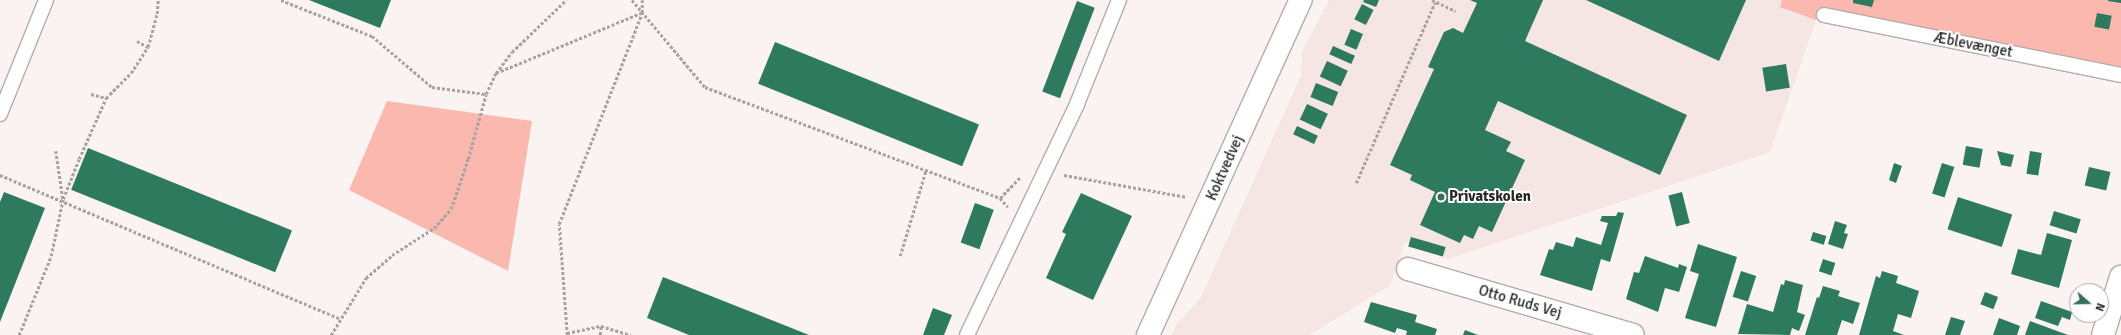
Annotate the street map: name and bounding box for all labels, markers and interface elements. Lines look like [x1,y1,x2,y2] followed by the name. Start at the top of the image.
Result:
[1932,29,2014,61] street label: Æblevænget
[1203,132,1247,204] street label: Koktvedvej
[1449,188,1531,206] place label: Privatskolen
[1436,192,1446,202] marker: Privatskolen
[1476,282,1564,322] street label: Otto Ruds Vej
[2069,283,2109,323] north arrow
[2092,301,2107,313] text: N

